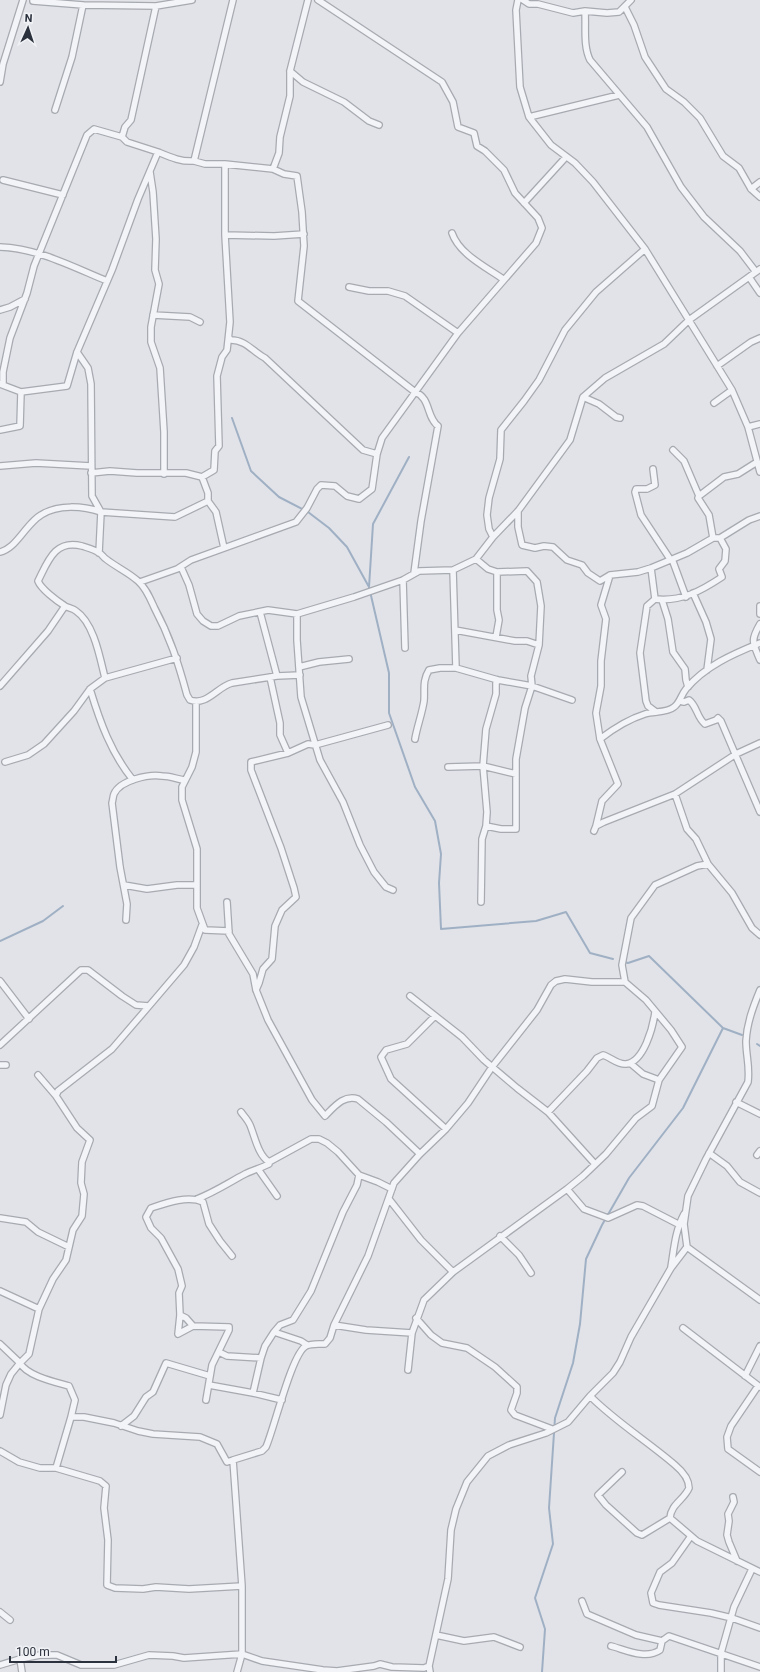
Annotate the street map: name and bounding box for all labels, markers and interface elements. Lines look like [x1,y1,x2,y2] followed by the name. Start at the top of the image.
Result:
[8,8,48,48] north arrow
[24,12,33,25] text: N
[10,1638,116,1664] scale bar
[16,1645,50,1659] text: 100 m

